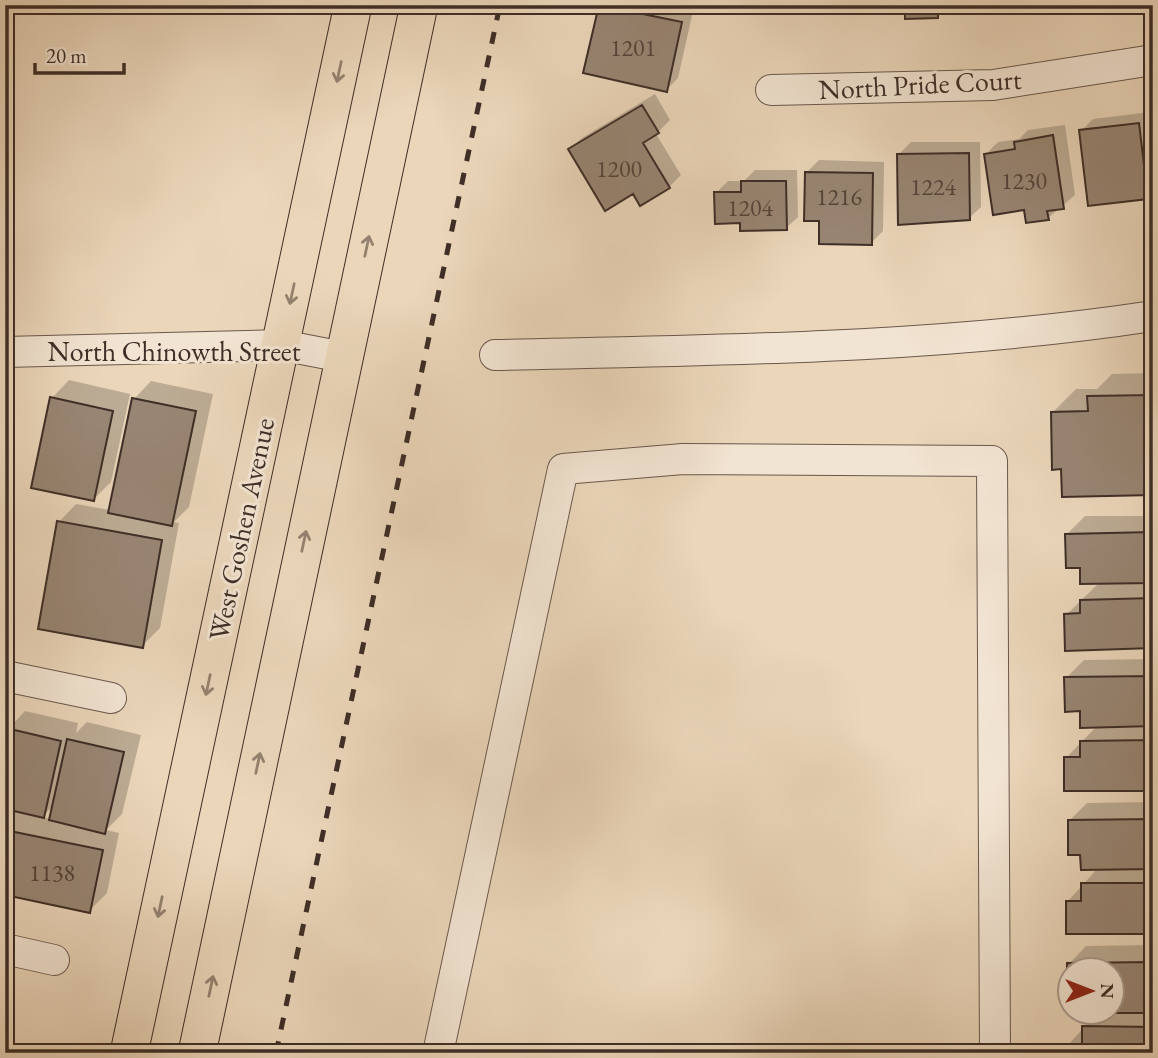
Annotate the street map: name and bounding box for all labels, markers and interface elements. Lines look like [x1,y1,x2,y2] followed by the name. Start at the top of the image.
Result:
[35,32,124,76] scale bar
[610,32,656,63] house number: 1201
[46,42,87,69] text: 20 m
[332,60,346,83] one-way arrow
[818,61,1023,107] street label: North Pride Court
[596,153,642,184] house number: 1200
[1001,165,1047,196] house number: 1230
[910,171,957,202] house number: 1224
[816,181,862,212] house number: 1216
[727,192,774,223] house number: 1204
[360,235,374,258] one-way arrow
[284,282,298,305] one-way arrow
[47,333,301,369] street label: North Chinowth Street
[200,414,282,644] street label: West Goshen Avenue
[298,530,312,553] one-way arrow
[201,673,214,696] one-way arrow
[251,752,265,775] one-way arrow
[29,857,75,888] house number: 1138
[153,895,167,918] one-way arrow
[1056,956,1126,1026] north arrow
[204,975,218,998] one-way arrow
[1095,983,1120,999] text: N

